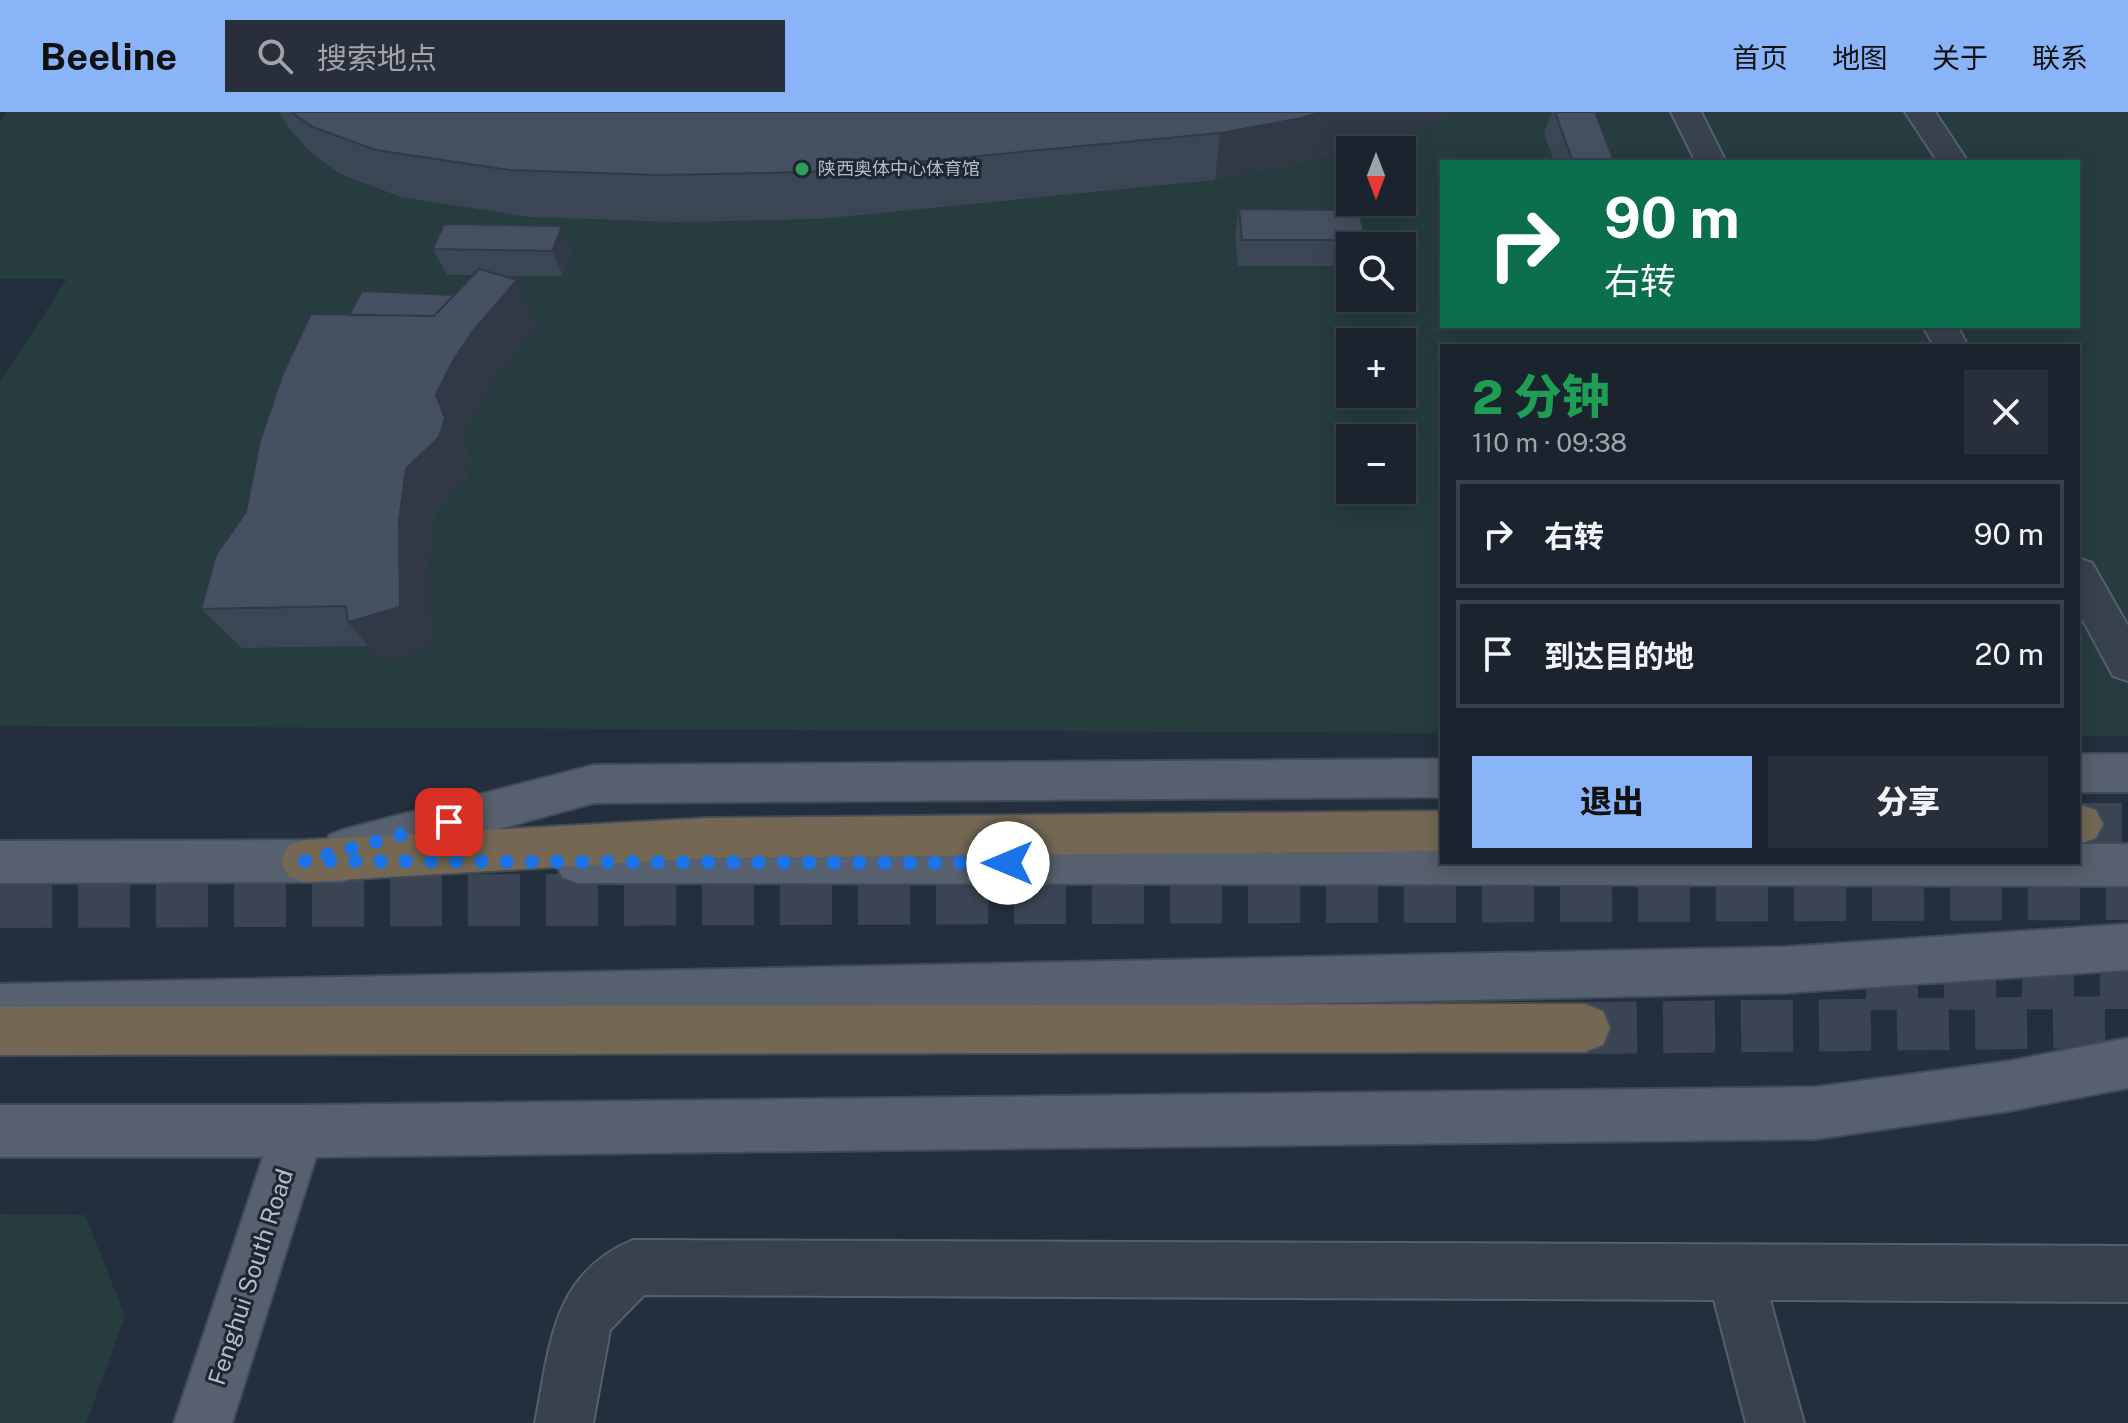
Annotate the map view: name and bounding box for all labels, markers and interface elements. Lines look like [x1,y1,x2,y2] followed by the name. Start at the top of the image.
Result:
[225,20,785,92] search box
[40,34,177,79] text: Beeline
[253,34,297,78] icon: search
[317,40,437,76] text: 搜索地点
[1732,41,1788,74] text: 首页
[1832,41,1888,74] text: 地图
[1932,41,1988,74] text: 关于
[2032,41,2088,74] text: 联系
[1336,136,1416,216] north arrow
[1336,136,1416,504] map controls
[818,158,980,179] place label: 陕西奥体中心体育馆
[793,160,811,178] marker: 陕西奥体中心体育馆
[1604,185,1740,251] text: 90 m
[1472,192,1576,296] icon: right
[1336,232,1416,312] button: search
[1604,260,1676,302] text: 右转
[1336,328,1416,408] button: +
[1472,368,1610,425] text: 2 分钟
[1964,370,2048,454] button: close
[1336,424,1416,504] button: −
[1472,427,1627,458] text: 110 m · 09:38
[1476,512,1520,556] icon: right
[1974,516,2044,552] text: 90 m
[1544,518,1604,554] text: 右转
[1476,632,1520,676] icon: arrive
[1975,636,2044,672] text: 20 m
[1544,638,1694,674] text: 到达目的地
[1472,756,1752,848] button: 退出
[1768,756,2048,848] button: 分享
[415,788,483,856] pin
[427,800,471,844] icon: arrive
[966,821,1050,905] position arrow
[202,1165,298,1388] street label: Fenghui South Road

